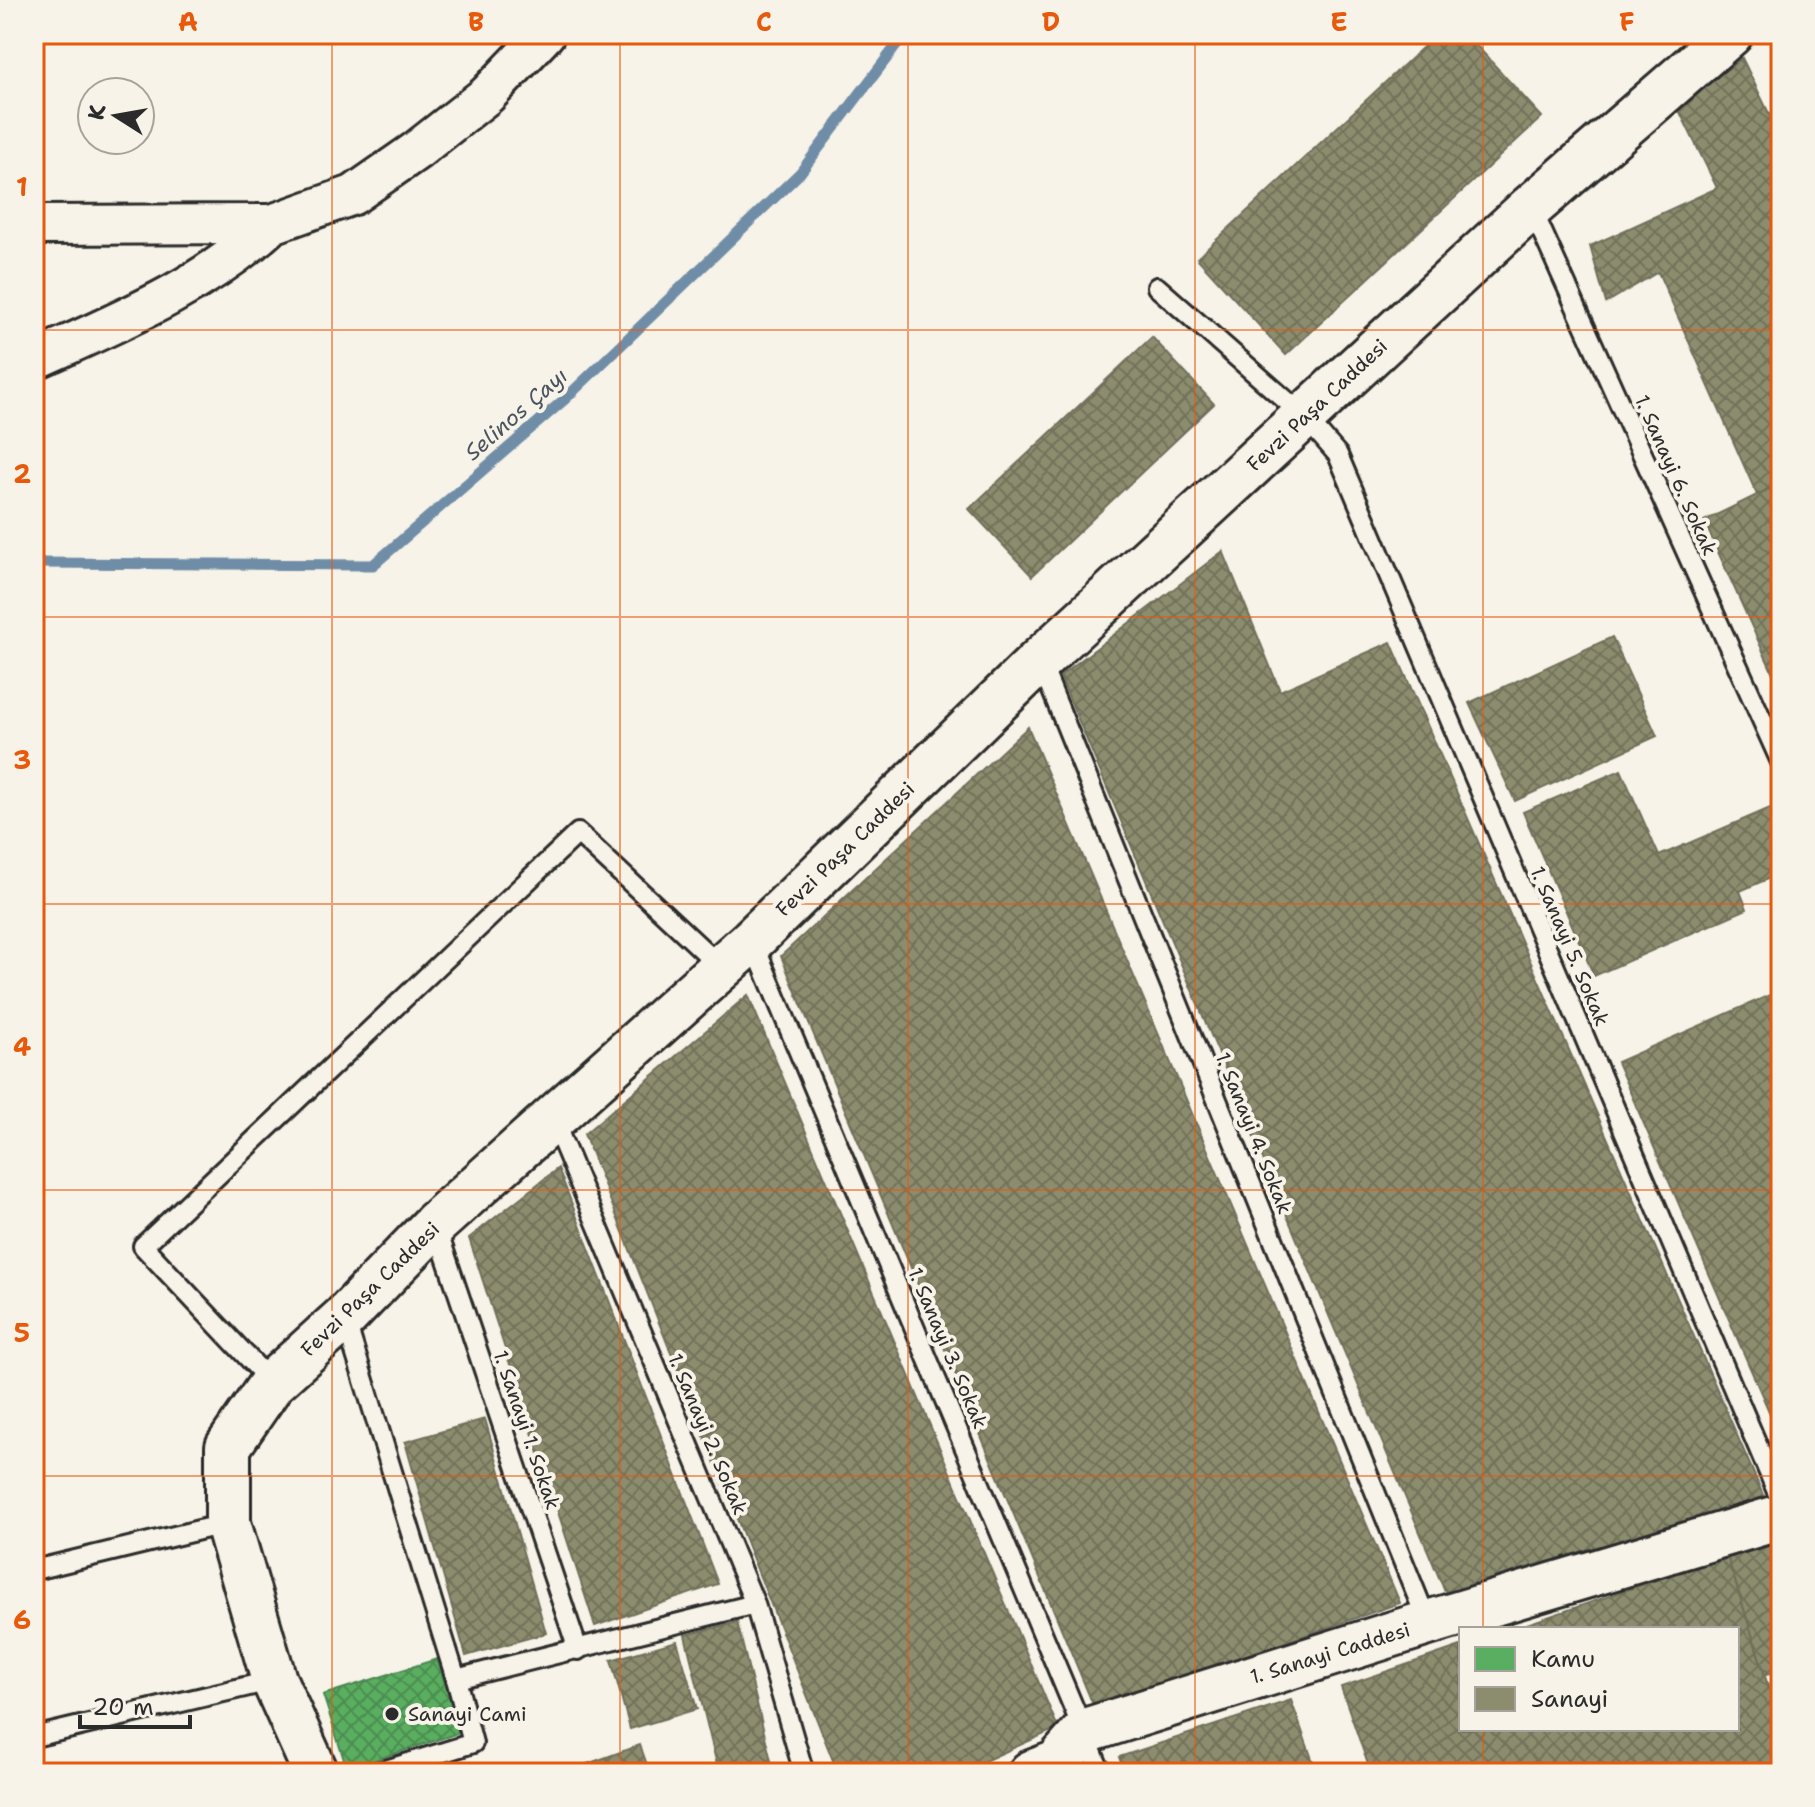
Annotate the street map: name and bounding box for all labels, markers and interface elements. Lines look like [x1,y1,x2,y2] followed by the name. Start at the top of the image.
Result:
[178,4,198,39] text: A
[468,4,484,39] text: B
[756,4,772,39] text: C
[1042,4,1060,39] text: D
[1330,4,1348,39] text: E
[1619,4,1635,39] text: F
[76,76,156,156] north arrow
[81,102,113,122] text: K
[16,169,28,204] text: 1
[1241,333,1393,477] street label: Fevzi Paşa Caddesi
[458,361,574,467] water label: Selinos Çayı
[1629,391,1723,559] street label: 1. Sanayi 6. Sokak
[13,456,31,491] text: 2
[13,742,31,777] text: 3
[770,776,920,922] street label: Fevzi Paşa Caddesi
[1525,862,1615,1030] street label: 1. Sanayi 5. Sokak
[13,1029,31,1064] text: 4
[1210,1048,1298,1218] street label: 1. Sanayi 4. Sokak
[295,1216,445,1362] street label: Fevzi Paşa Caddesi
[902,1263,994,1433] street label: 1. Sanayi 3. Sokak
[14,1315,30,1350] text: 5
[488,1347,566,1513] street label: 1. Sanayi 1. Sokak
[662,1349,754,1519] street label: 1. Sanayi 2. Sokak
[13,1602,31,1637] text: 6
[1247,1616,1413,1690] street label: 1. Sanayi Caddesi
[1459,1627,1739,1731] legend
[1531,1643,1595,1675] text: Kamu
[80,1679,190,1729] scale bar
[1531,1683,1608,1715] text: Sanayi
[92,1691,154,1723] text: 20 m
[408,1701,527,1727] place label: Sanayi Cami
[383,1705,401,1723] marker: Sanayi Cami

